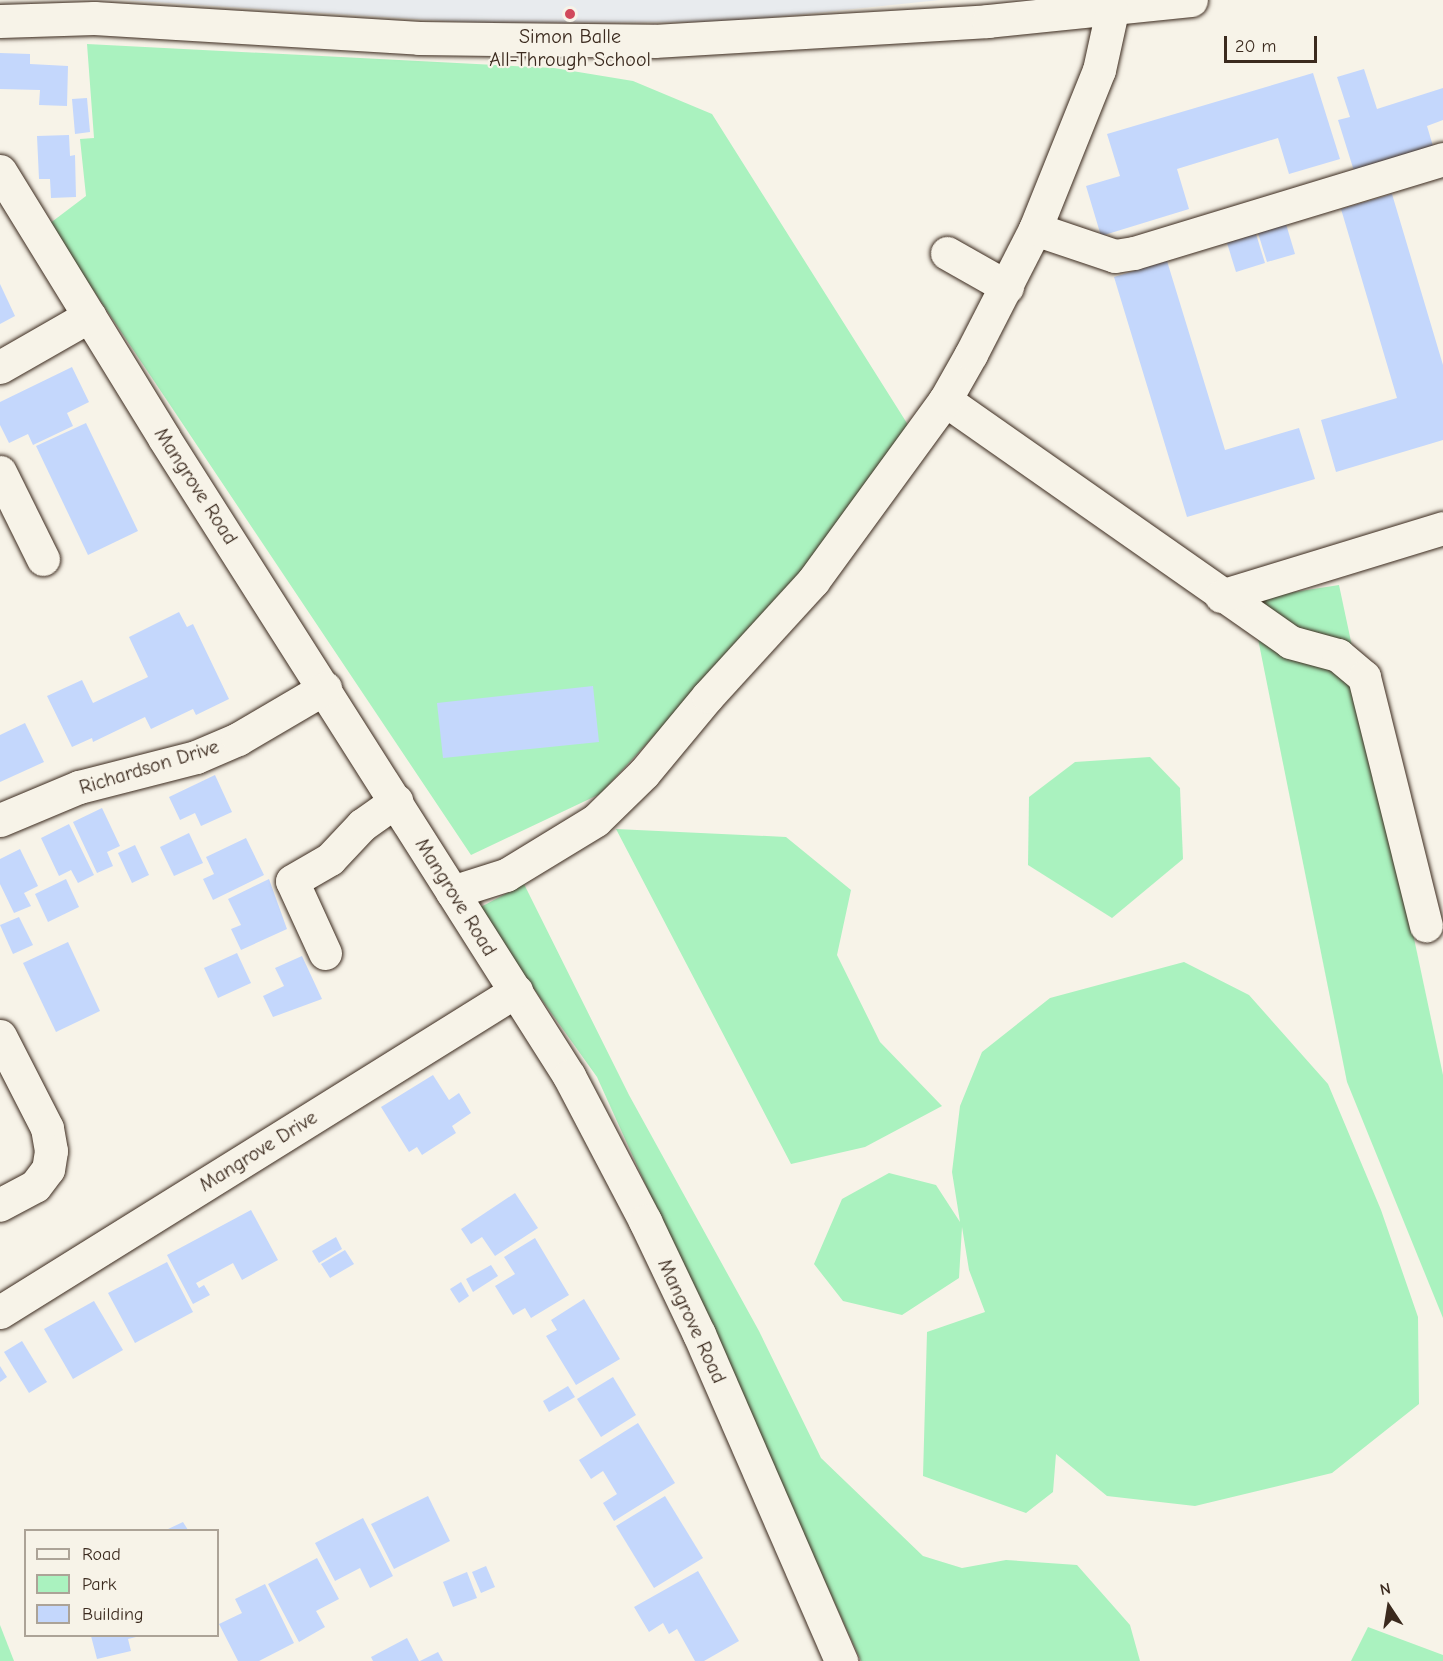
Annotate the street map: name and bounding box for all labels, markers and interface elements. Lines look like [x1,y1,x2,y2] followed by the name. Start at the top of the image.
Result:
[563,7,577,21] marker: Simon Balle All-Through School
[489,24,651,71] place label: Simon Balle All-Through School
[1227,24,1320,62] scale bar
[1235,36,1276,57] text: 20 m
[149,423,243,549] street label: Mangrove Road
[76,734,222,800] street label: Richardson Drive
[410,834,502,960] street label: Mangrove Road
[195,1105,321,1197] street label: Mangrove Drive
[653,1255,731,1387] street label: Mangrove Road
[24,1529,219,1637] legend
[82,1544,121,1565] text: Road
[82,1574,116,1595] text: Park
[1359,1577,1419,1637] north arrow
[1378,1580,1392,1599] text: N
[82,1604,144,1625] text: Building

